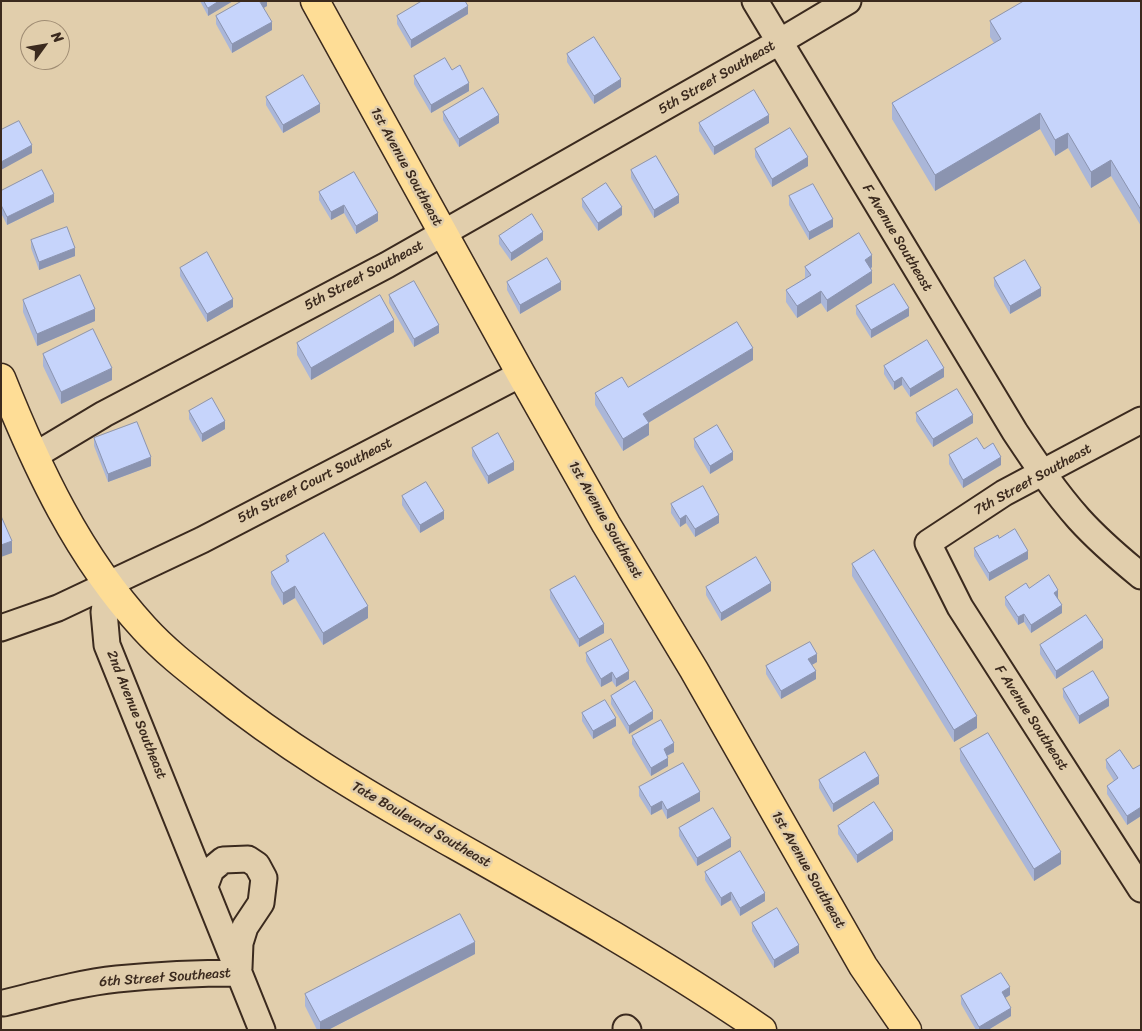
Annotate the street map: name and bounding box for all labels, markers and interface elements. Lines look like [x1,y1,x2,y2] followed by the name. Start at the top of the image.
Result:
[20,20,70,70] north arrow
[44,27,70,48] text: N
[655,38,779,118] street label: 5th Street Southeast
[366,105,446,229] street label: 1st Avenue Southeast
[858,181,936,295] street label: F Avenue Southeast
[302,237,426,315] street label: 5th Street Southeast
[235,435,395,527] street label: 5th Street Court Southeast
[971,441,1095,519] street label: 7th Street Southeast
[564,458,646,582] street label: 1st Avenue Southeast
[102,648,170,782] street label: 2nd Avenue Southeast
[991,662,1071,774] street label: F Avenue Southeast
[349,778,493,872] street label: Tate Boulevard Southeast
[767,808,849,932] street label: 1st Avenue Southeast
[99,965,231,991] street label: 6th Street Southeast

